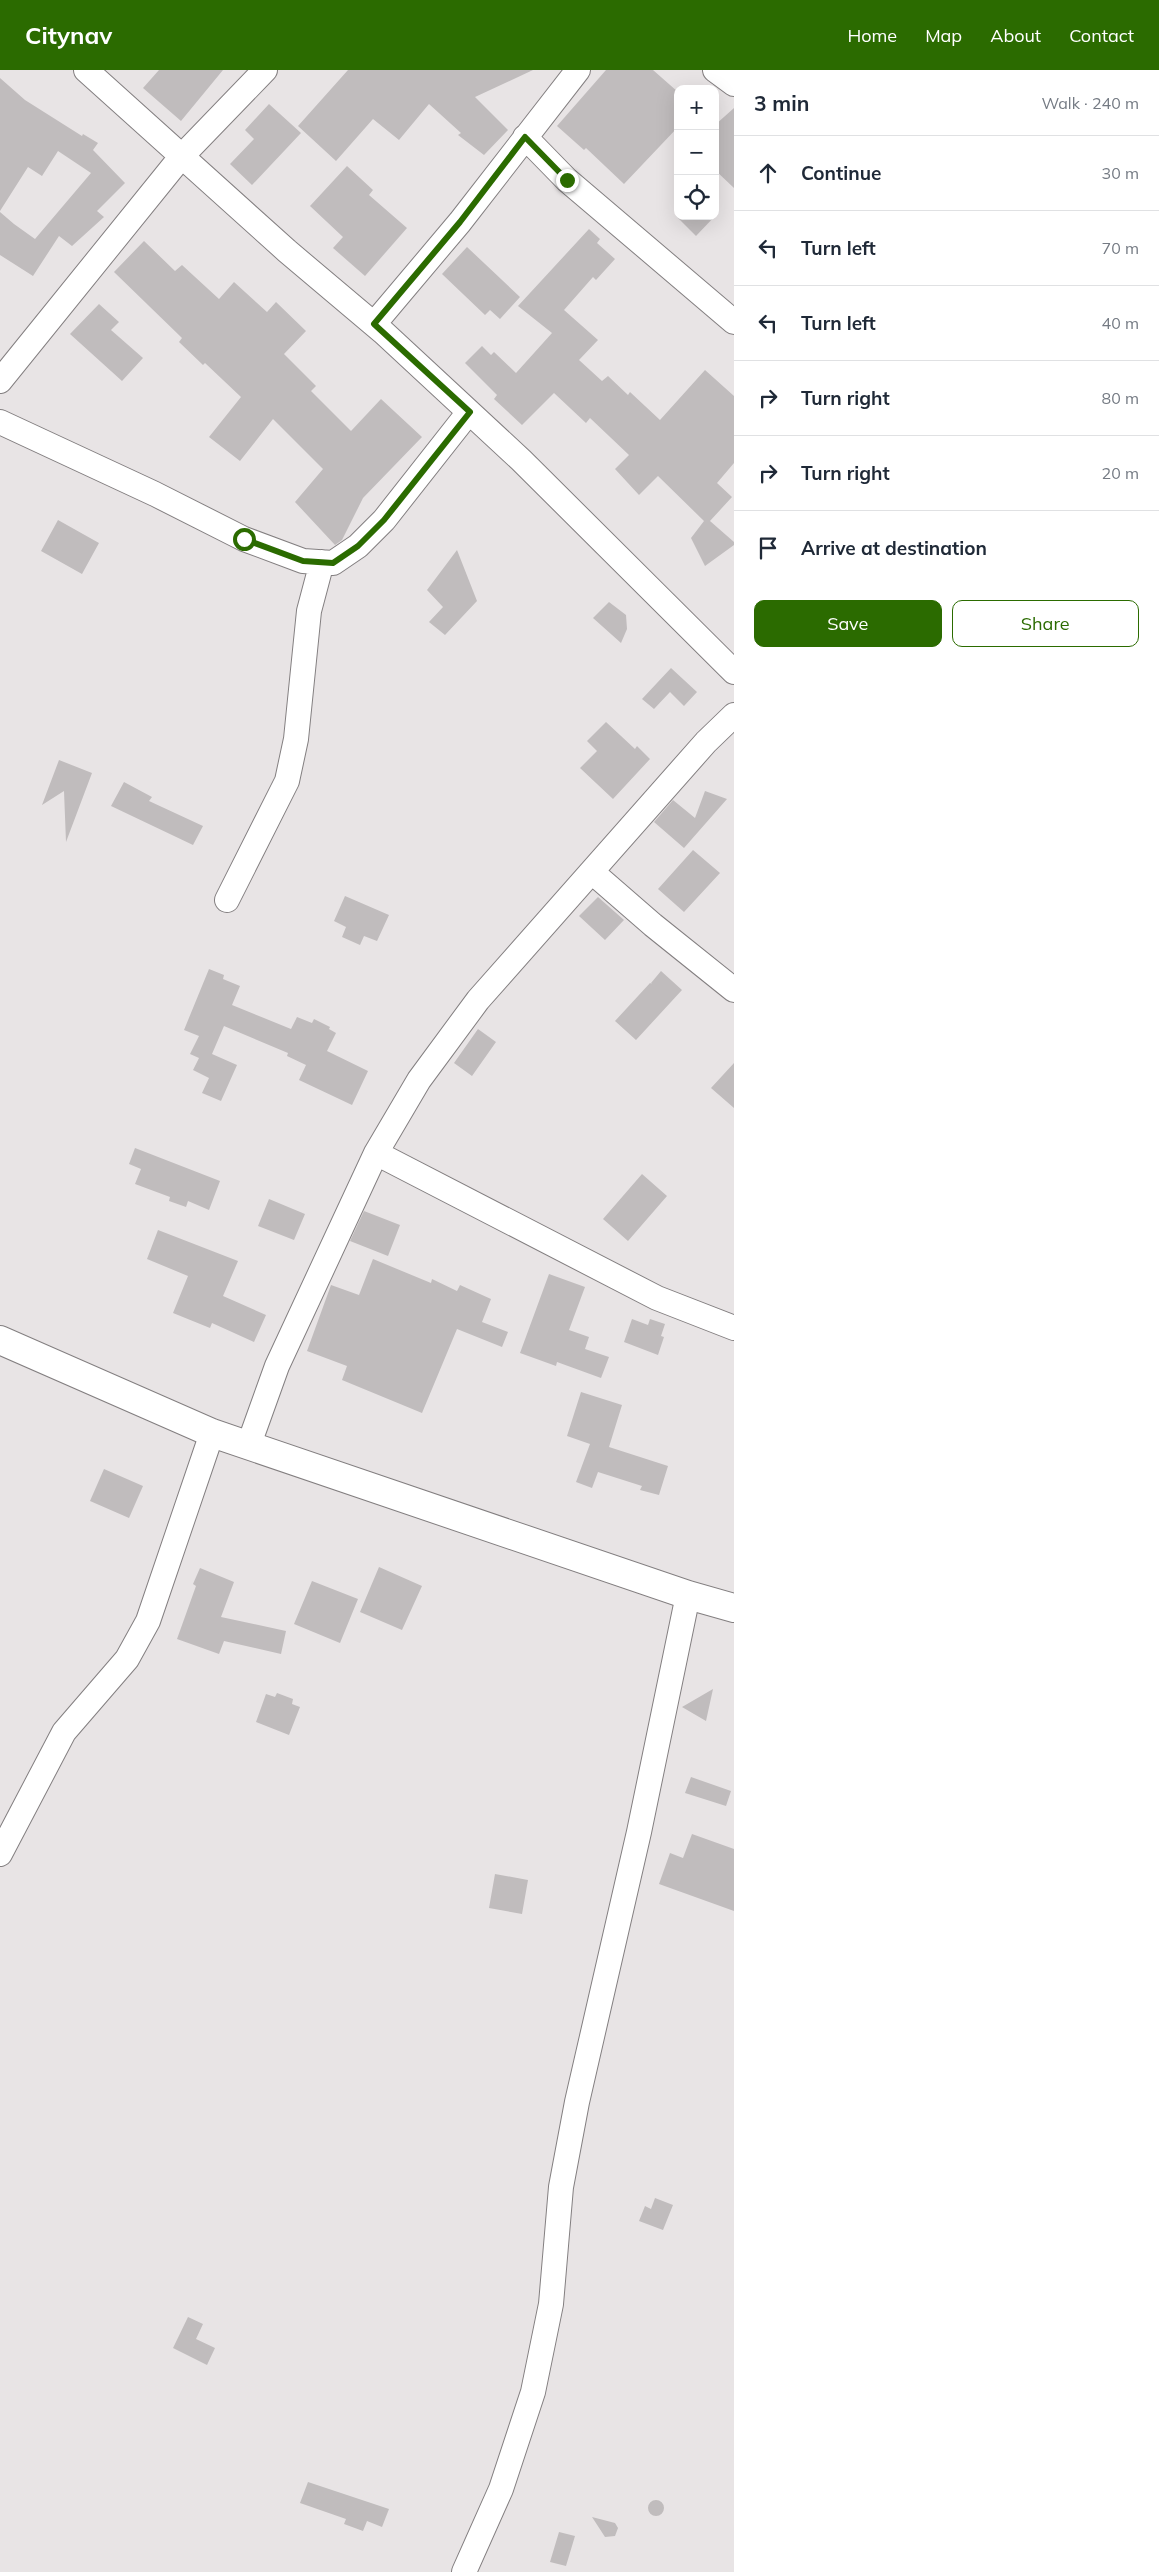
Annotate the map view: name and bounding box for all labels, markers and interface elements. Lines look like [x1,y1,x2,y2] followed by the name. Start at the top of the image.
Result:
[25,20,112,50] text: Citynav
[847,24,897,47] text: Home
[925,24,962,47] text: Map
[990,24,1041,47] text: About
[1069,24,1134,47] text: Contact
[674,85,719,220] map controls
[674,85,719,130] button: +
[754,90,809,116] text: 3 min
[1041,93,1139,113] text: Walk · 240 m
[674,130,719,175] button: −
[754,159,782,187] icon: ahead
[801,161,881,185] text: Continue
[1102,163,1139,183] text: 30 m
[556,169,579,192] route end
[674,175,719,220] button: locate
[754,234,782,262] icon: left
[801,236,876,260] text: Turn left
[1102,238,1139,258] text: 70 m
[754,309,782,337] icon: left
[801,311,876,335] text: Turn left
[1102,313,1139,333] text: 40 m
[754,384,782,412] icon: right
[801,386,890,410] text: Turn right
[1102,388,1139,408] text: 80 m
[754,459,782,487] icon: right
[801,461,890,485] text: Turn right
[1102,463,1139,483] text: 20 m
[233,528,256,551] route start
[754,534,782,562] icon: arrive
[801,536,987,560] text: Arrive at destination
[754,600,942,647] button: Save
[952,600,1139,647] button: Share

